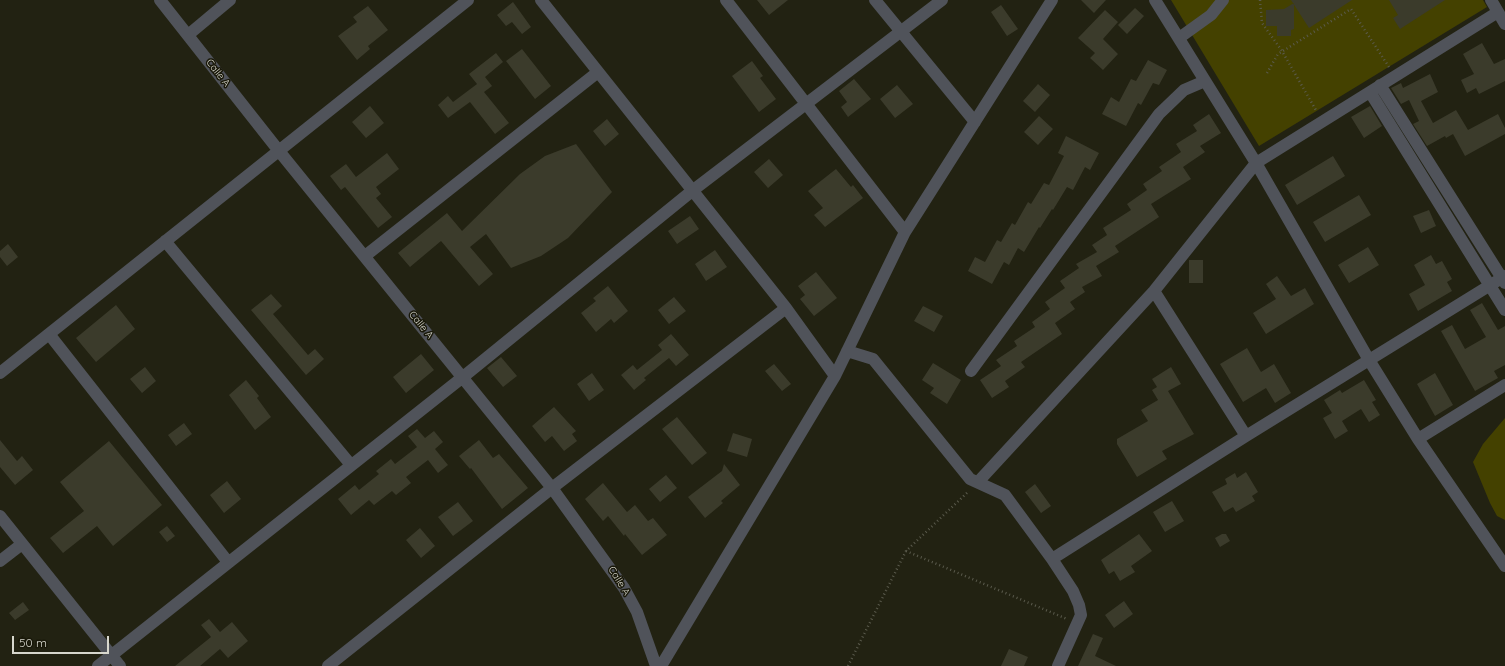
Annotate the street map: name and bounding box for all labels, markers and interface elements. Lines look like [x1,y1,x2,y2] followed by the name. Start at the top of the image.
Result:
[203,57,233,89] street label: Calle A
[406,309,436,341] street label: Calle A
[605,564,633,598] street label: Calle A
[14,628,111,654] scale bar
[19,635,47,650] text: 50 m

